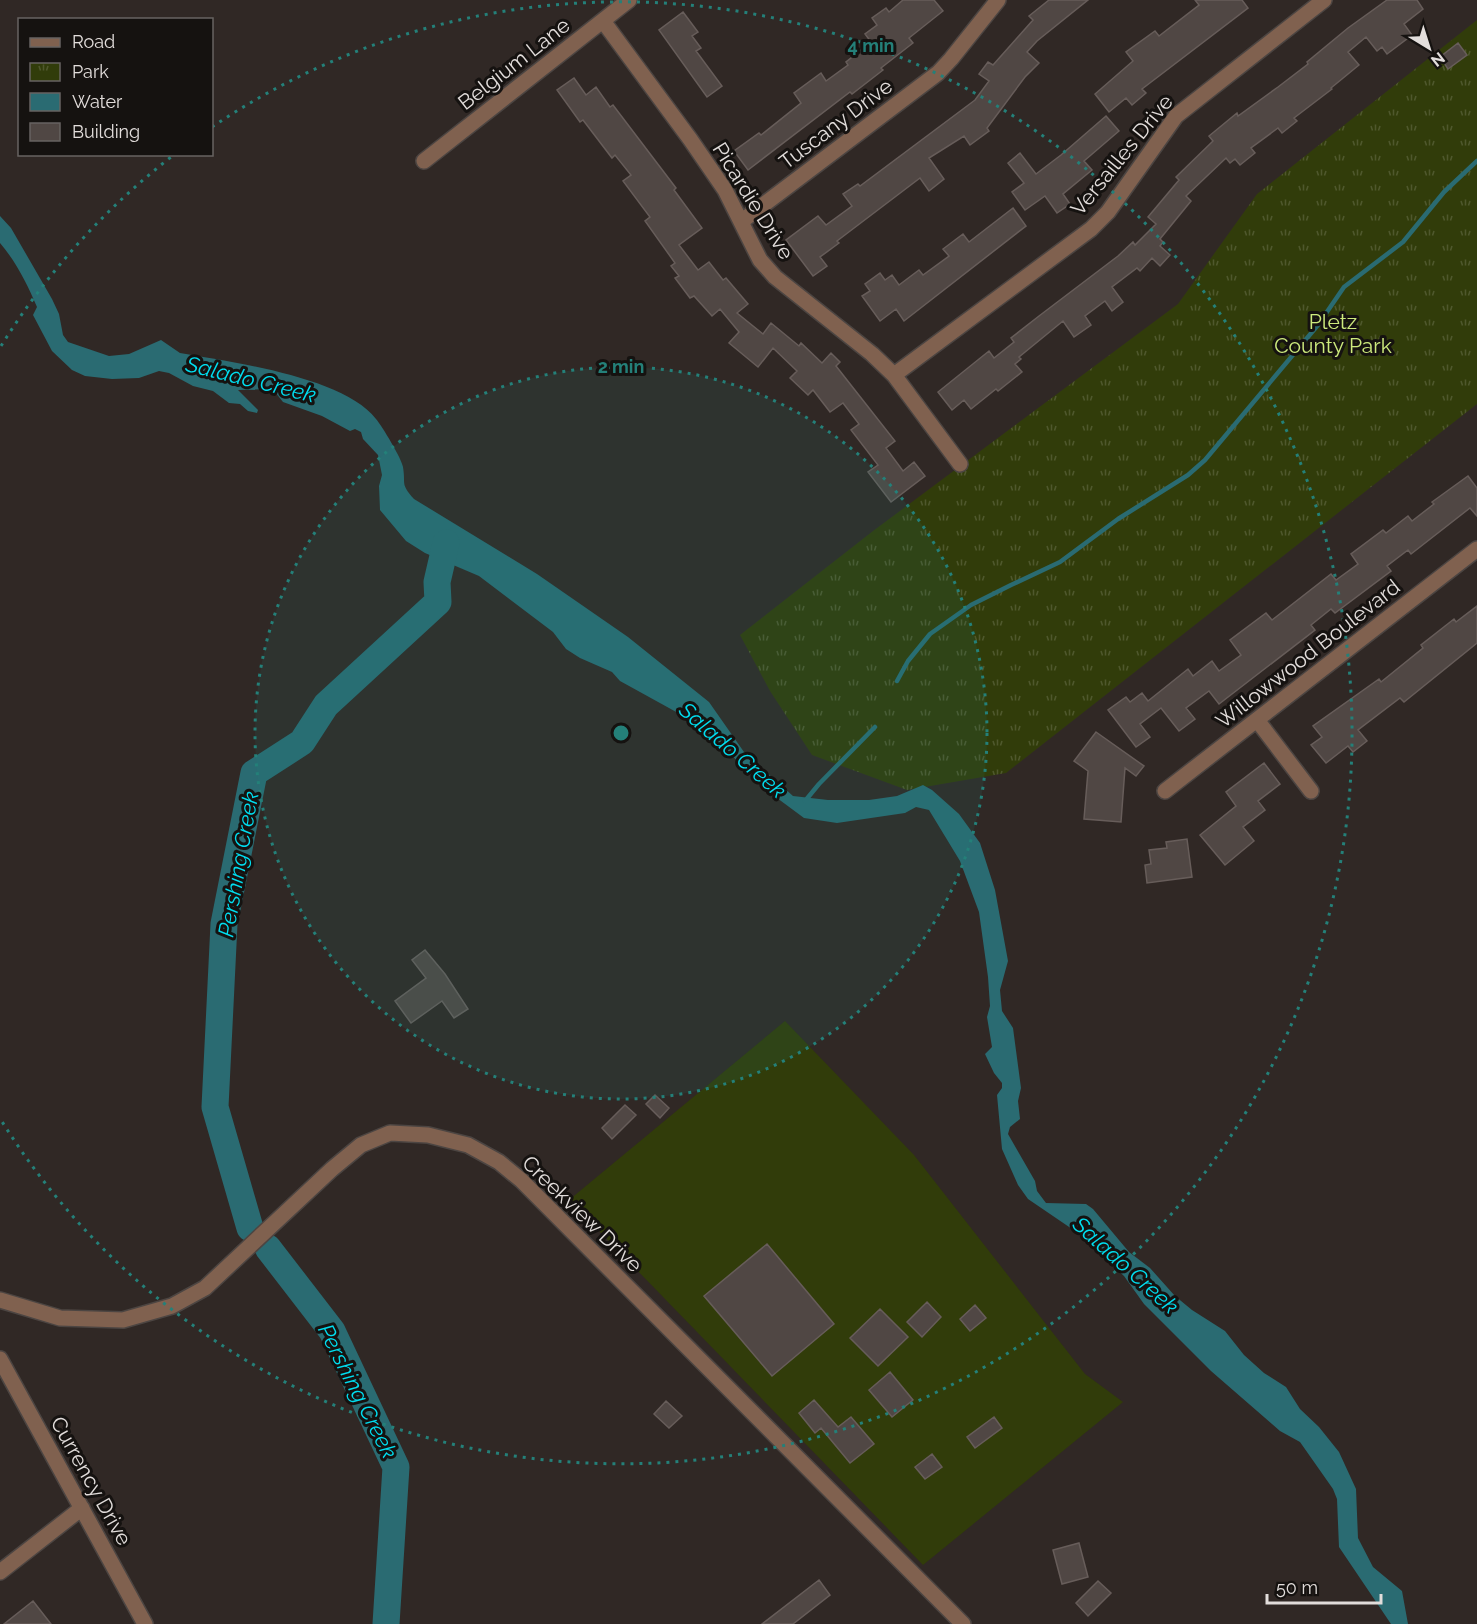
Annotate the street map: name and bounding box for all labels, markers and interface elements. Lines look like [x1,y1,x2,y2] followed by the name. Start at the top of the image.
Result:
[453,12,575,115] street label: Belgium Lane
[18,18,213,156] legend
[1399,18,1459,78] north arrow
[72,31,115,52] text: Road
[848,35,894,56] text: 4 min
[1427,48,1449,71] text: N
[72,61,109,82] text: Park
[774,73,897,174] street label: Tuscany Drive
[1065,89,1178,220] street label: Versailles Drive
[72,91,123,112] text: Water
[72,121,140,142] text: Building
[708,138,799,264] street label: Picardie Drive
[1274,309,1392,358] park label: Pletz County Park
[182,350,319,408] water label: Salado Creek
[598,356,644,377] text: 2 min
[1211,574,1405,733] street label: Willowwood Boulevard
[673,696,792,804] water label: Salado Creek
[611,723,631,743] centre of rings
[212,789,264,939] water label: Pershing Creek
[517,1150,647,1277] street label: Creekview Drive
[1067,1210,1184,1319] water label: Salado Creek
[313,1319,403,1463] water label: Pershing Creek
[46,1412,137,1550] street label: Currency Drive
[1267,1567,1381,1605] scale bar
[1276,1577,1318,1598] text: 50 m

